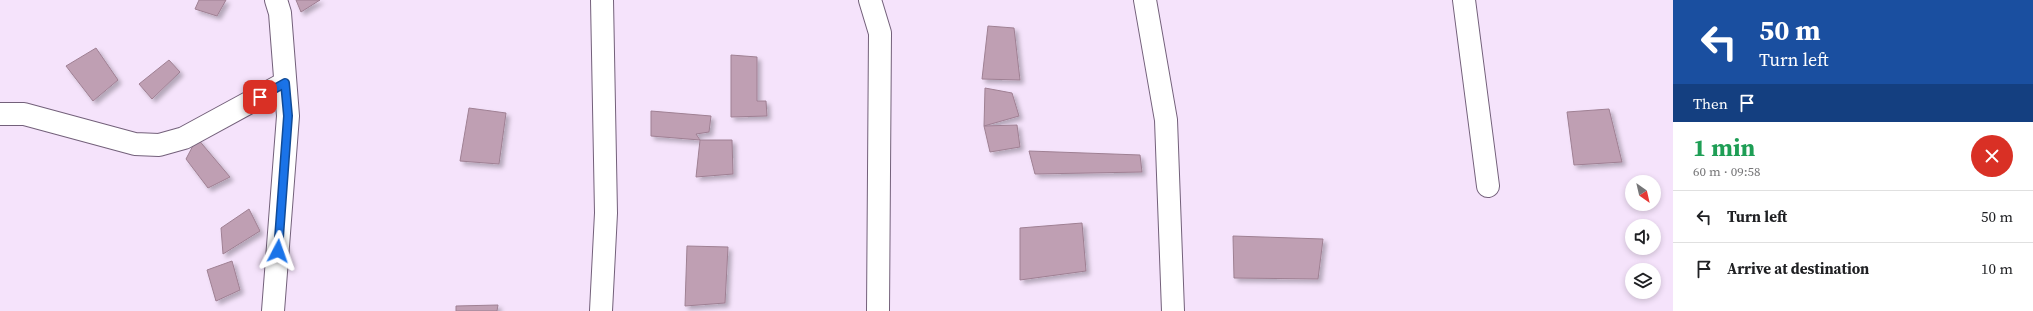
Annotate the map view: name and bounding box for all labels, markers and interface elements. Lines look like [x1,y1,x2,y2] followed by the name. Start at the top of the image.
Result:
[1759,11,1821,49] text: 50 m
[1693,16,1745,68] icon: left
[1759,47,1829,72] text: Turn left
[243,80,277,114] pin
[249,86,271,108] icon: arrive
[1736,92,1758,114] icon: arrive
[1693,93,1728,114] text: Then
[1693,131,1755,164] text: 1 min
[1971,135,2013,177] button: close
[1693,163,1761,180] text: 60 m · 09:58
[1625,175,1661,211] north arrow
[1625,175,1661,299] map controls
[1693,206,1715,228] icon: left
[1727,206,1787,227] text: Turn left
[1981,206,2013,227] text: 50 m
[1625,219,1661,255] button: sound
[257,230,299,272] position arrow
[1693,258,1715,280] icon: arrive
[1727,258,1869,279] text: Arrive at destination
[1981,258,2013,279] text: 10 m
[1625,263,1661,299] button: layers

